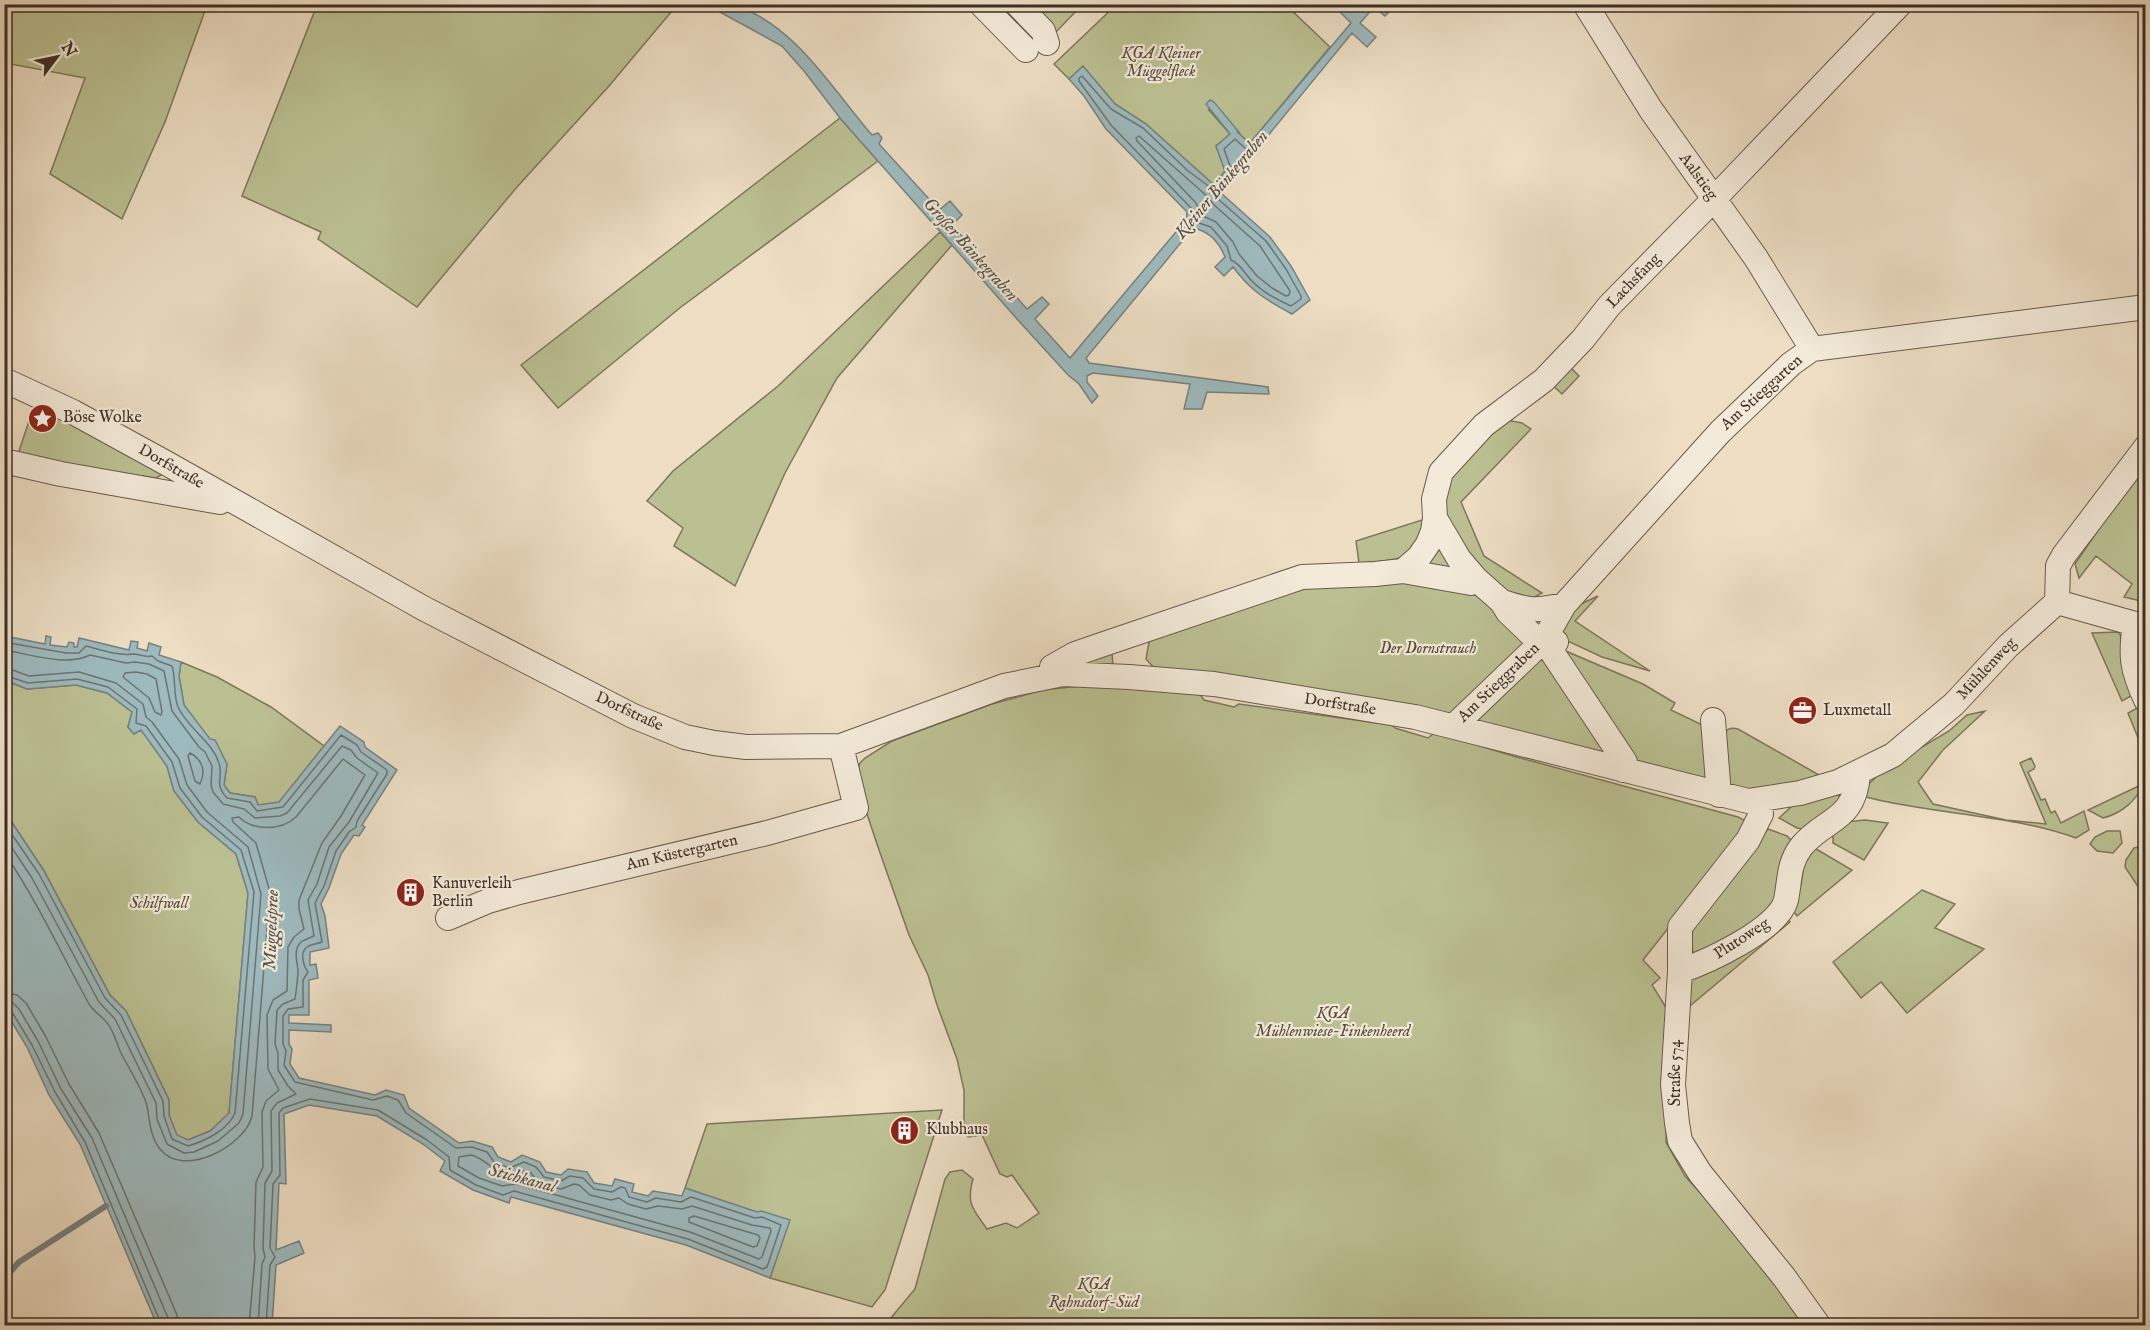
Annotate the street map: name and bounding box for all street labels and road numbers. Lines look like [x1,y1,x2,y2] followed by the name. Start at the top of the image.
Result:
[1674,149,1722,205] street label: Aalstieg
[1603,249,1665,313] street label: Lachsfang
[1716,351,1807,436] street label: Am Stieggarten
[135,440,207,494] street label: Dorfstraße
[1953,633,2021,704] street label: Mühlenweg
[1453,638,1545,728] street label: Am Stieggraben
[592,688,666,736] street label: Dorfstraße
[1303,689,1377,721] street label: Dorfstraße
[623,830,740,876] street label: Am Küstergarten
[1710,913,1774,964] street label: Plutoweg
[1666,1040,1686,1106] street label: Straße 574

